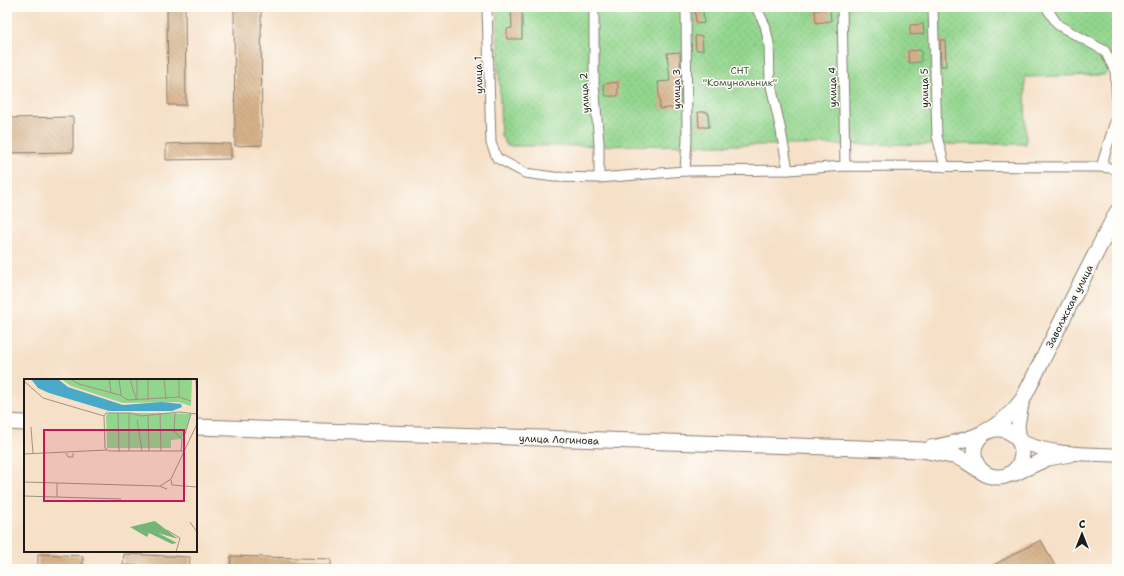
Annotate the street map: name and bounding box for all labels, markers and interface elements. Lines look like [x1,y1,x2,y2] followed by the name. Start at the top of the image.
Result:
[471,56,486,94] street label: улица 1
[703,64,777,89] park label: СНТ "Комунальник"
[826,67,839,107] street label: улица 4
[918,68,931,108] street label: улица 5
[670,69,683,109] street label: улица 3
[577,72,592,114] street label: улица 2
[1043,262,1096,350] street label: Заволжская улица
[24,379,197,552] inset map
[519,432,600,447] street label: улица Логинова
[1062,514,1102,554] north arrow
[1079,517,1086,532] text: С

